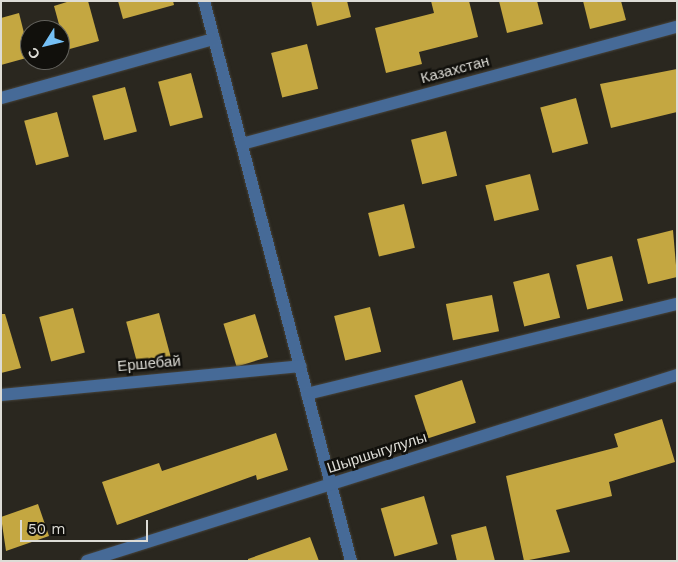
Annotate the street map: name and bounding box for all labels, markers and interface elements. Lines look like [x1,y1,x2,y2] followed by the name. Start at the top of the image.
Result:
[20,20,70,70] north arrow
[24,44,43,62] text: С
[419,52,491,88] street label: Казахстан
[117,352,181,376] street label: Ершебай
[325,428,429,478] street label: Шыршыгулулы
[22,510,150,542] scale bar
[28,520,65,538] text: 50 m

